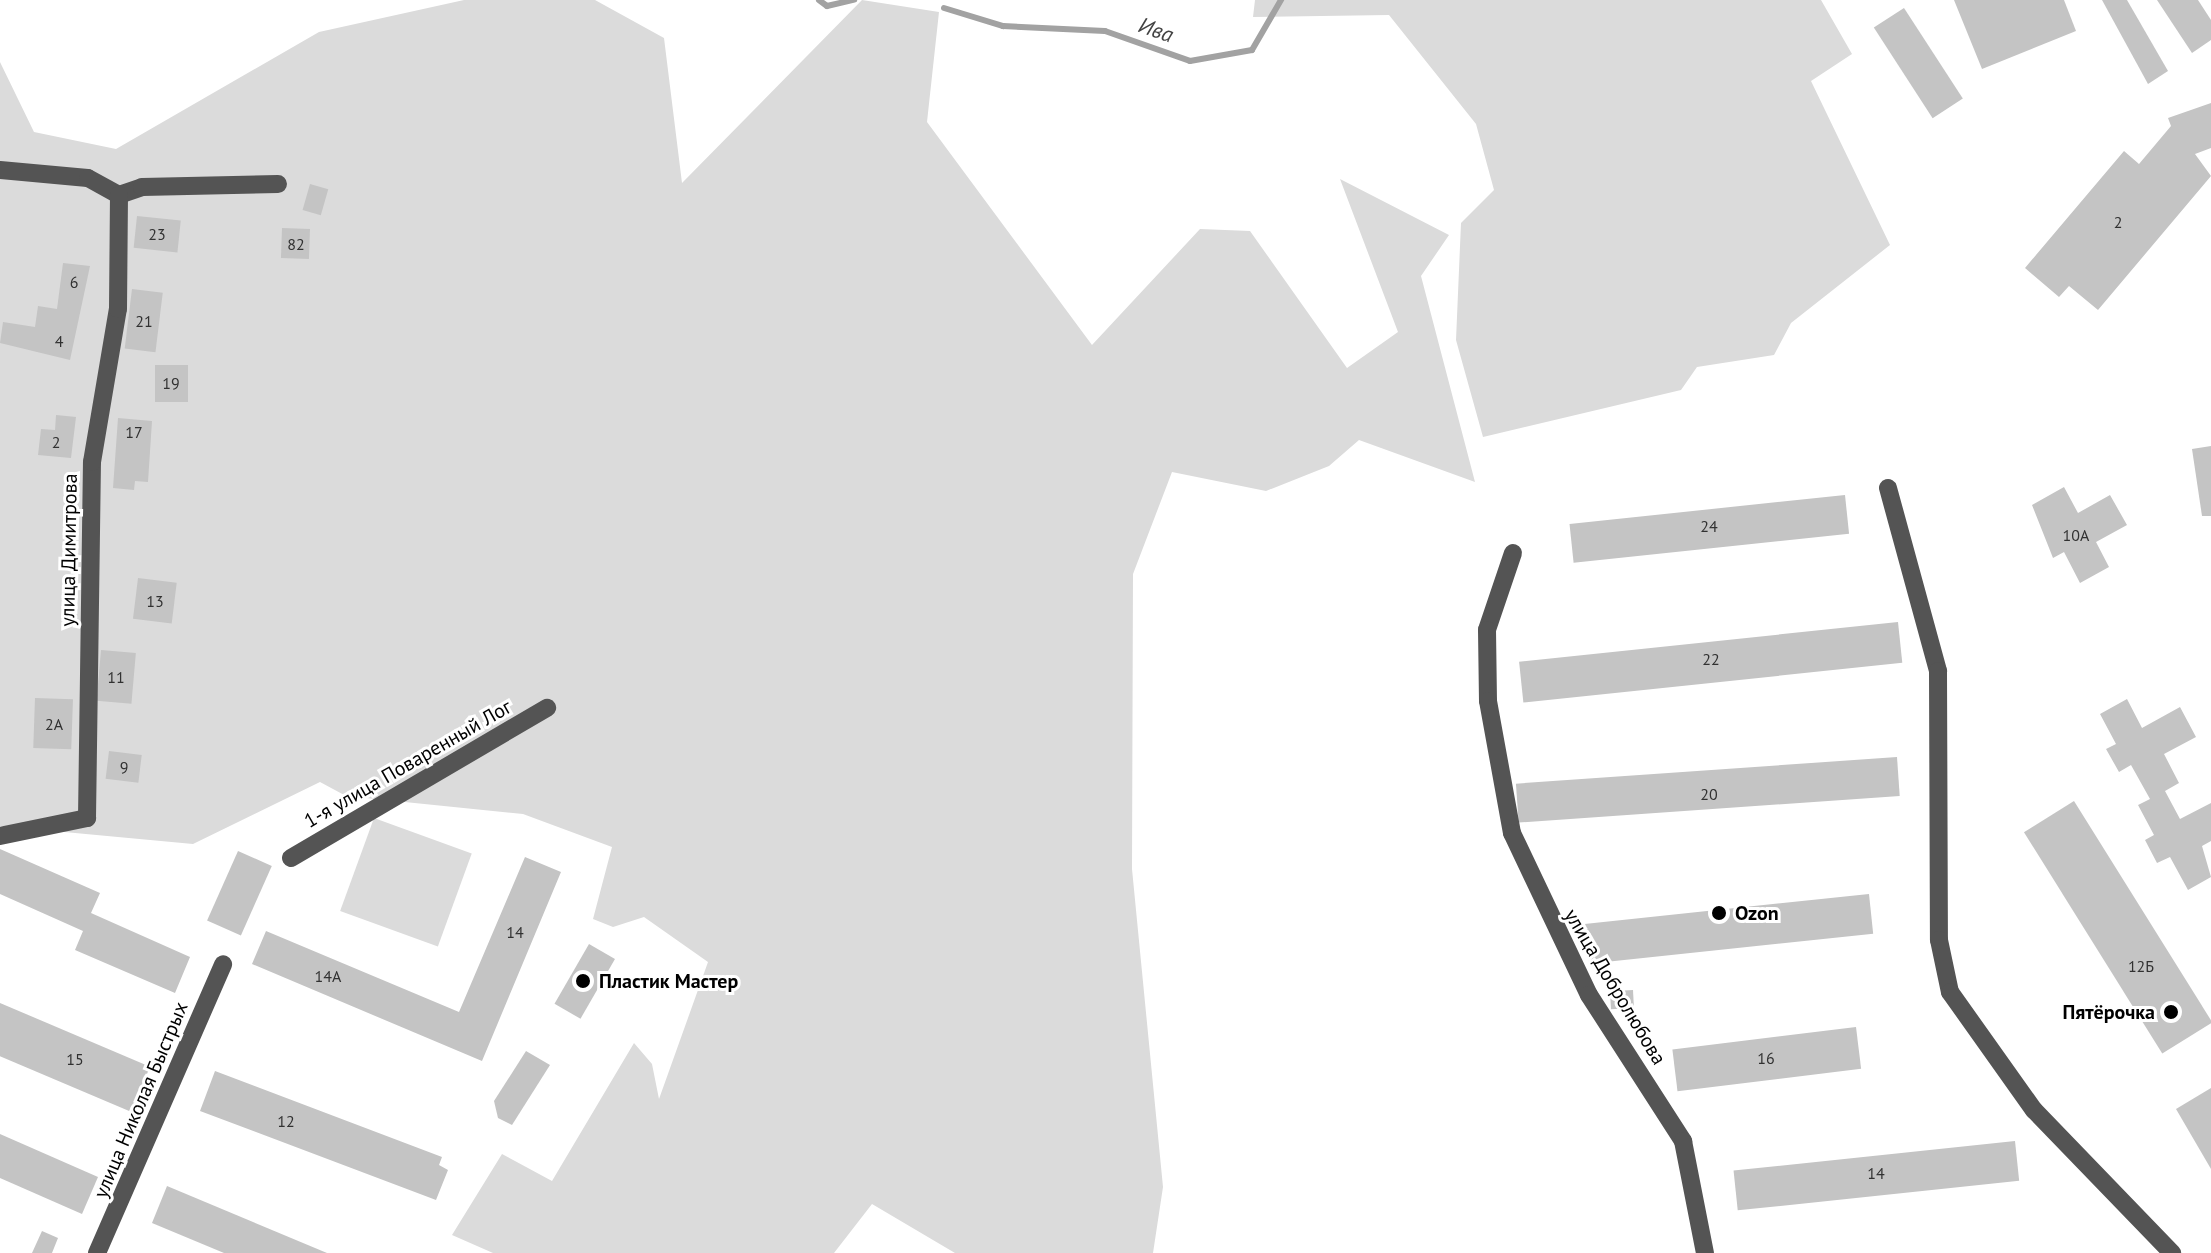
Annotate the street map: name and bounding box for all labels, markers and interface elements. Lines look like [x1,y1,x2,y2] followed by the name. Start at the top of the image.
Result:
[1135,12,1177,48] water label: Ива
[2114,212,2122,232] house number: 2
[148,224,166,244] house number: 23
[287,234,305,254] house number: 82
[70,272,78,292] house number: 6
[135,311,153,331] house number: 21
[55,331,63,351] house number: 4
[162,373,180,393] house number: 19
[125,422,143,442] house number: 17
[52,432,60,452] house number: 2
[56,473,82,627] street label: улица Димитрова
[1700,516,1718,536] house number: 24
[2063,525,2089,545] house number: 10А
[146,591,164,611] house number: 13
[1702,649,1720,669] house number: 22
[107,667,125,687] house number: 11
[300,695,516,833] street label: 1-я улица Поваренный Лог
[45,714,63,734] house number: 2А
[120,757,128,777] house number: 9
[1700,784,1718,804] house number: 20
[1735,901,1779,925] place label: Ozon
[1710,904,1728,922] marker: Ozon
[1559,905,1671,1069] street label: улица Добролюбова
[506,922,524,942] house number: 14
[2128,956,2154,976] house number: 12Б
[315,966,341,986] house number: 14А
[599,969,738,993] place label: Пластик Мастер
[574,972,592,990] marker: Пластик Мастер
[89,998,193,1202] street label: улица Николая Быстрых
[2062,1000,2155,1024] place label: Пятёрочка
[2162,1003,2180,1021] marker: Пятёрочка
[1757,1048,1775,1068] house number: 16
[66,1049,84,1069] house number: 15
[277,1111,295,1131] house number: 12
[1867,1163,1885,1183] house number: 14

